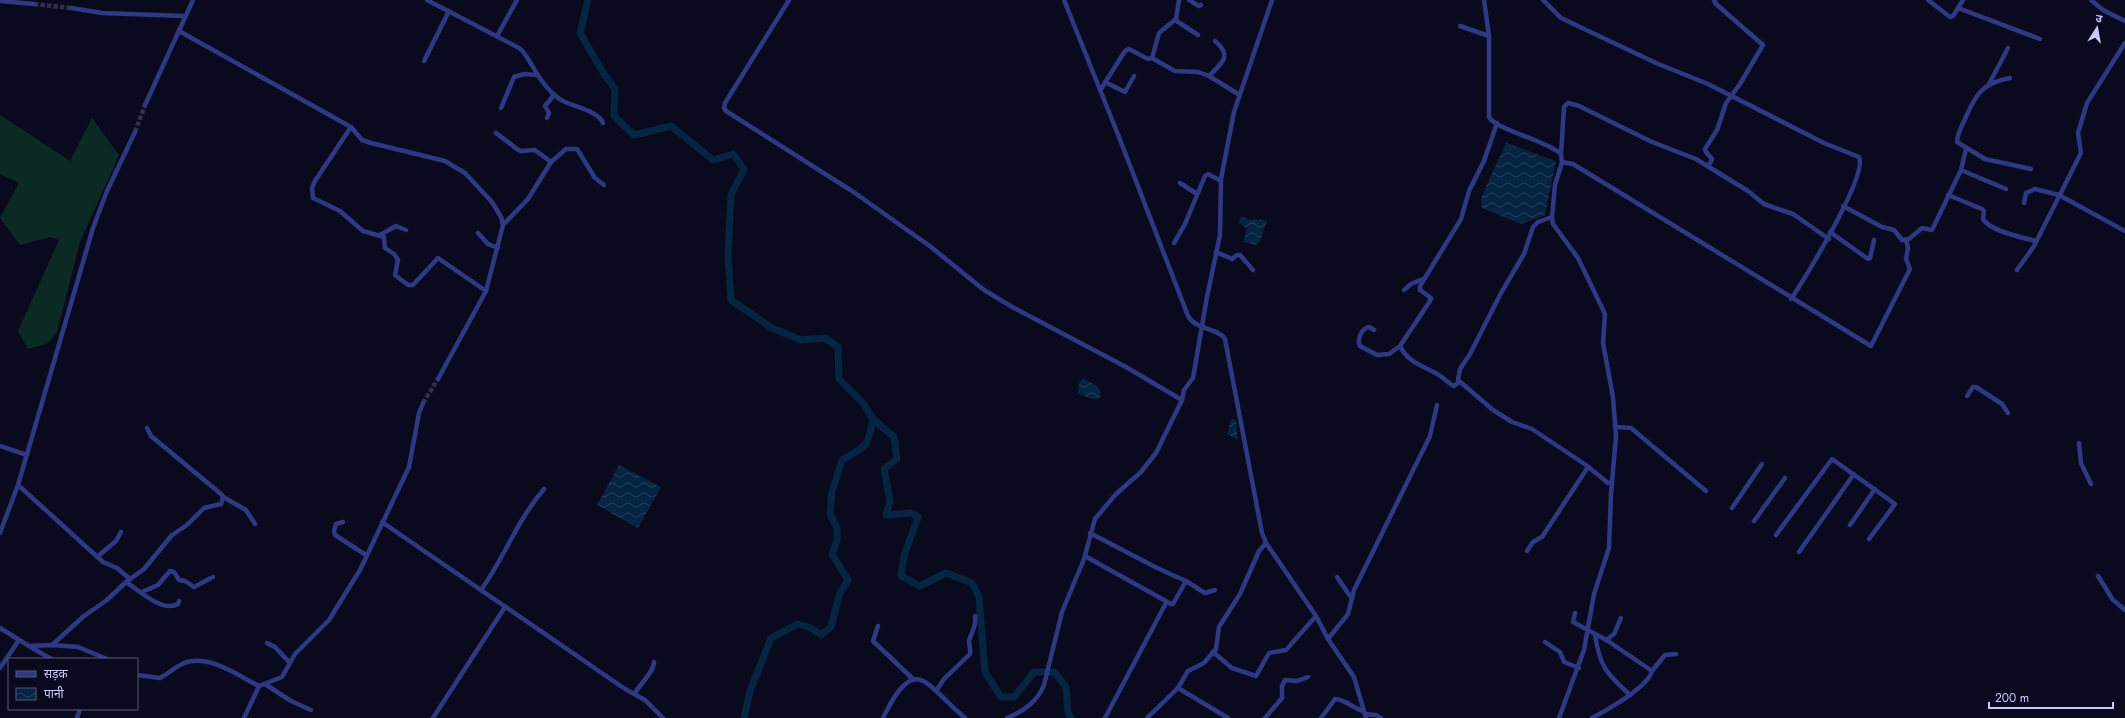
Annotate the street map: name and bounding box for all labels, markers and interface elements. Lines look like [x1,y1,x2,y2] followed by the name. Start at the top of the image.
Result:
[2077,8,2117,48] north arrow
[2094,10,2104,27] text: उ
[8,658,138,710] legend
[44,665,69,683] text: सड़क
[1989,684,2113,710] scale bar
[44,685,65,703] text: पानी
[1995,689,2029,707] text: 200 m

